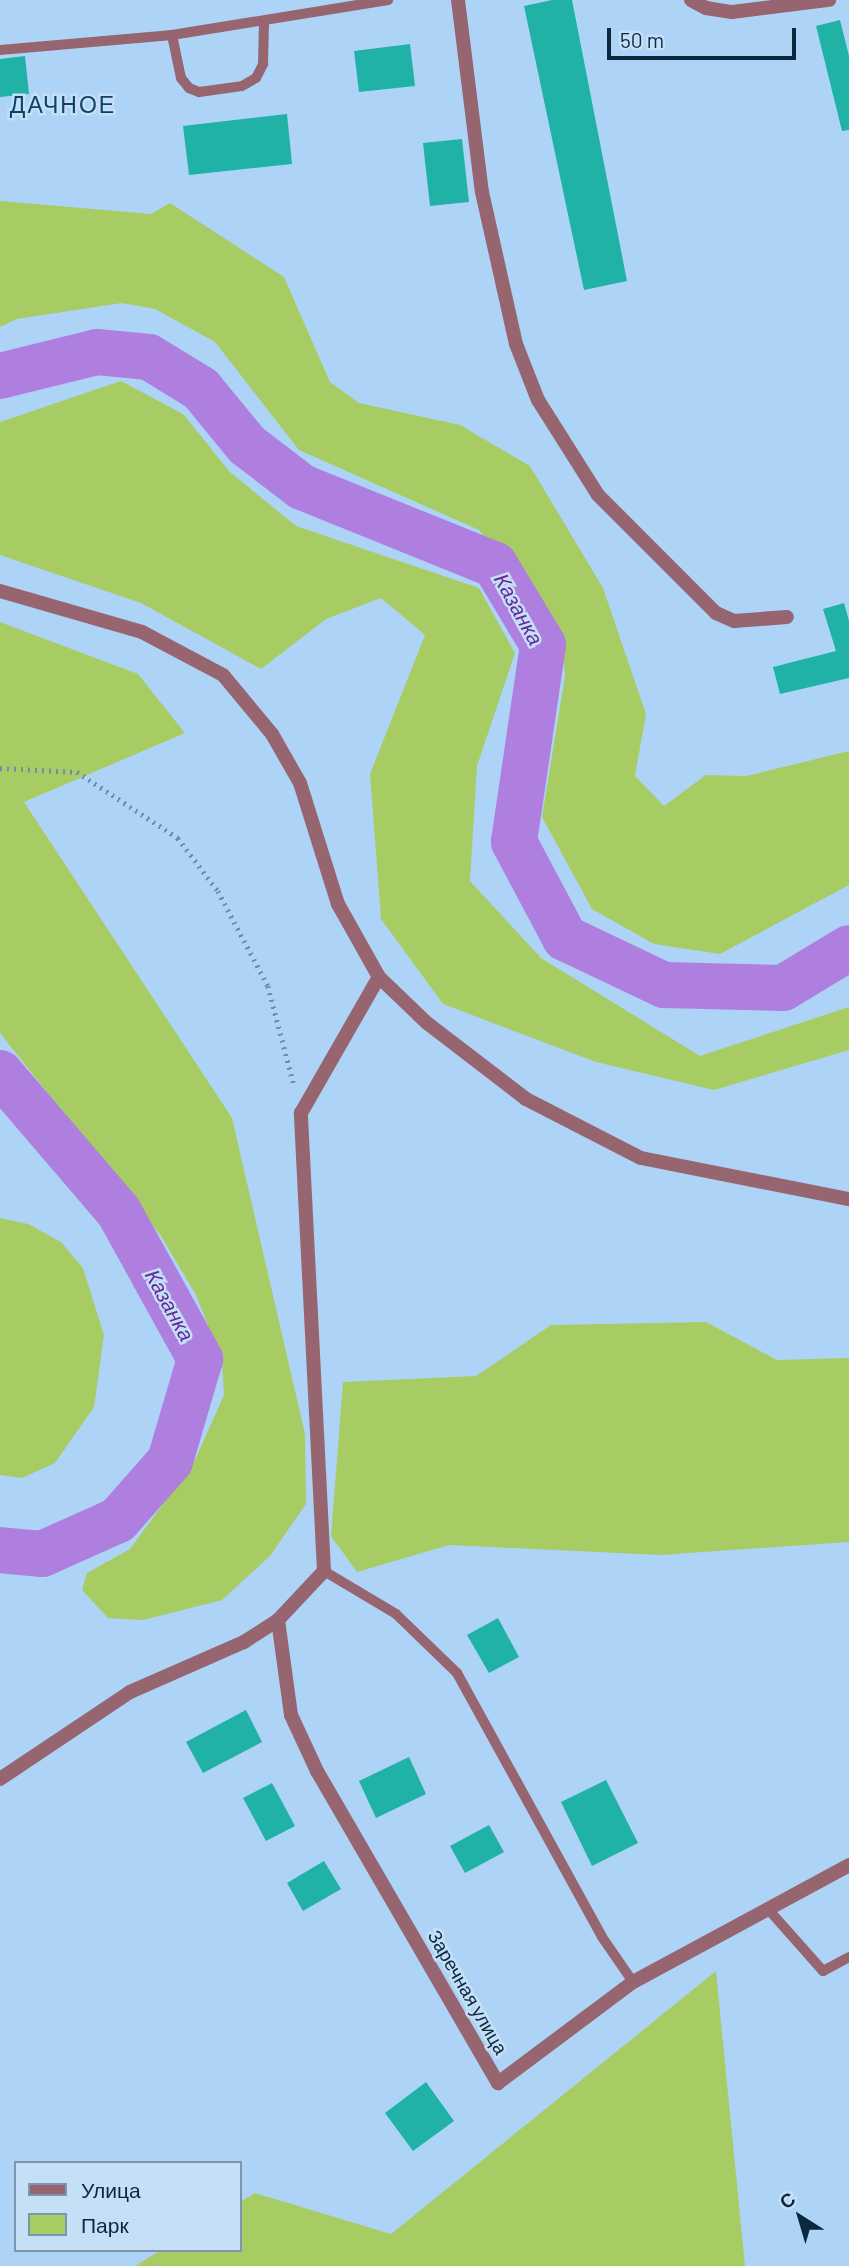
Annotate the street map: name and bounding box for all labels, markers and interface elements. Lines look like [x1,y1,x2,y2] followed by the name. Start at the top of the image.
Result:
[611,14,800,58] scale bar
[620,27,664,52] text: 50 m
[11,90,115,118] district label: ДАЧНОЕ
[489,569,549,649] water label: Казанка
[140,1265,200,1345] water label: Казанка
[423,1926,513,2058] street label: Заречная улица
[14,2161,242,2252] legend
[81,2177,141,2202] text: Улица
[765,2182,835,2252] north arrow
[775,2187,799,2213] text: С
[81,2212,129,2237] text: Парк

